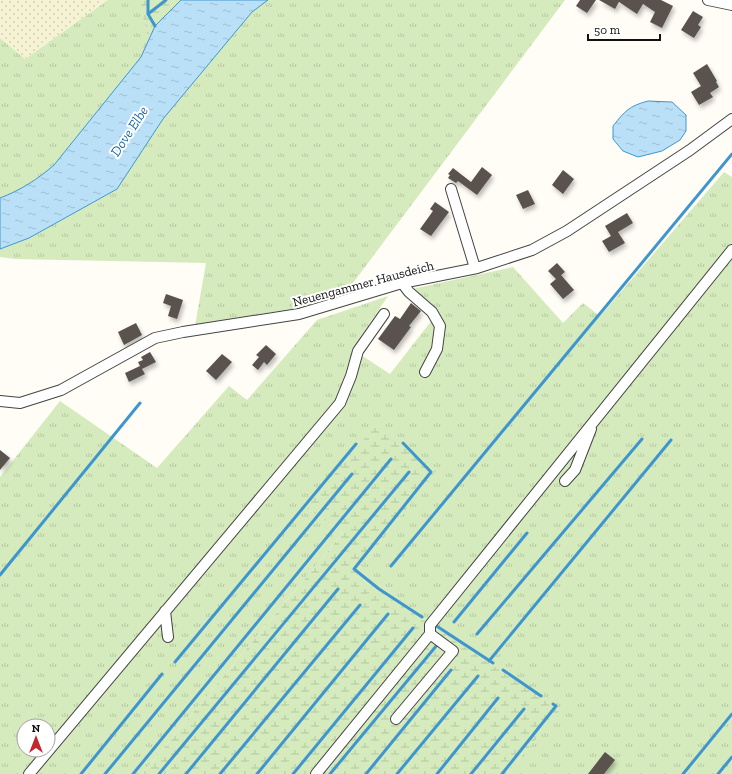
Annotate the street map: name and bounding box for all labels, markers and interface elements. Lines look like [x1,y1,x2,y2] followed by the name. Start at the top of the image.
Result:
[588,16,660,42] scale bar
[594,23,621,37] text: 50 m
[107,103,152,160] water label: Dove Elbe
[291,257,436,310] street label: Neuengammer Hausdeich
[16,718,56,758] north arrow
[32,722,41,735] text: N

